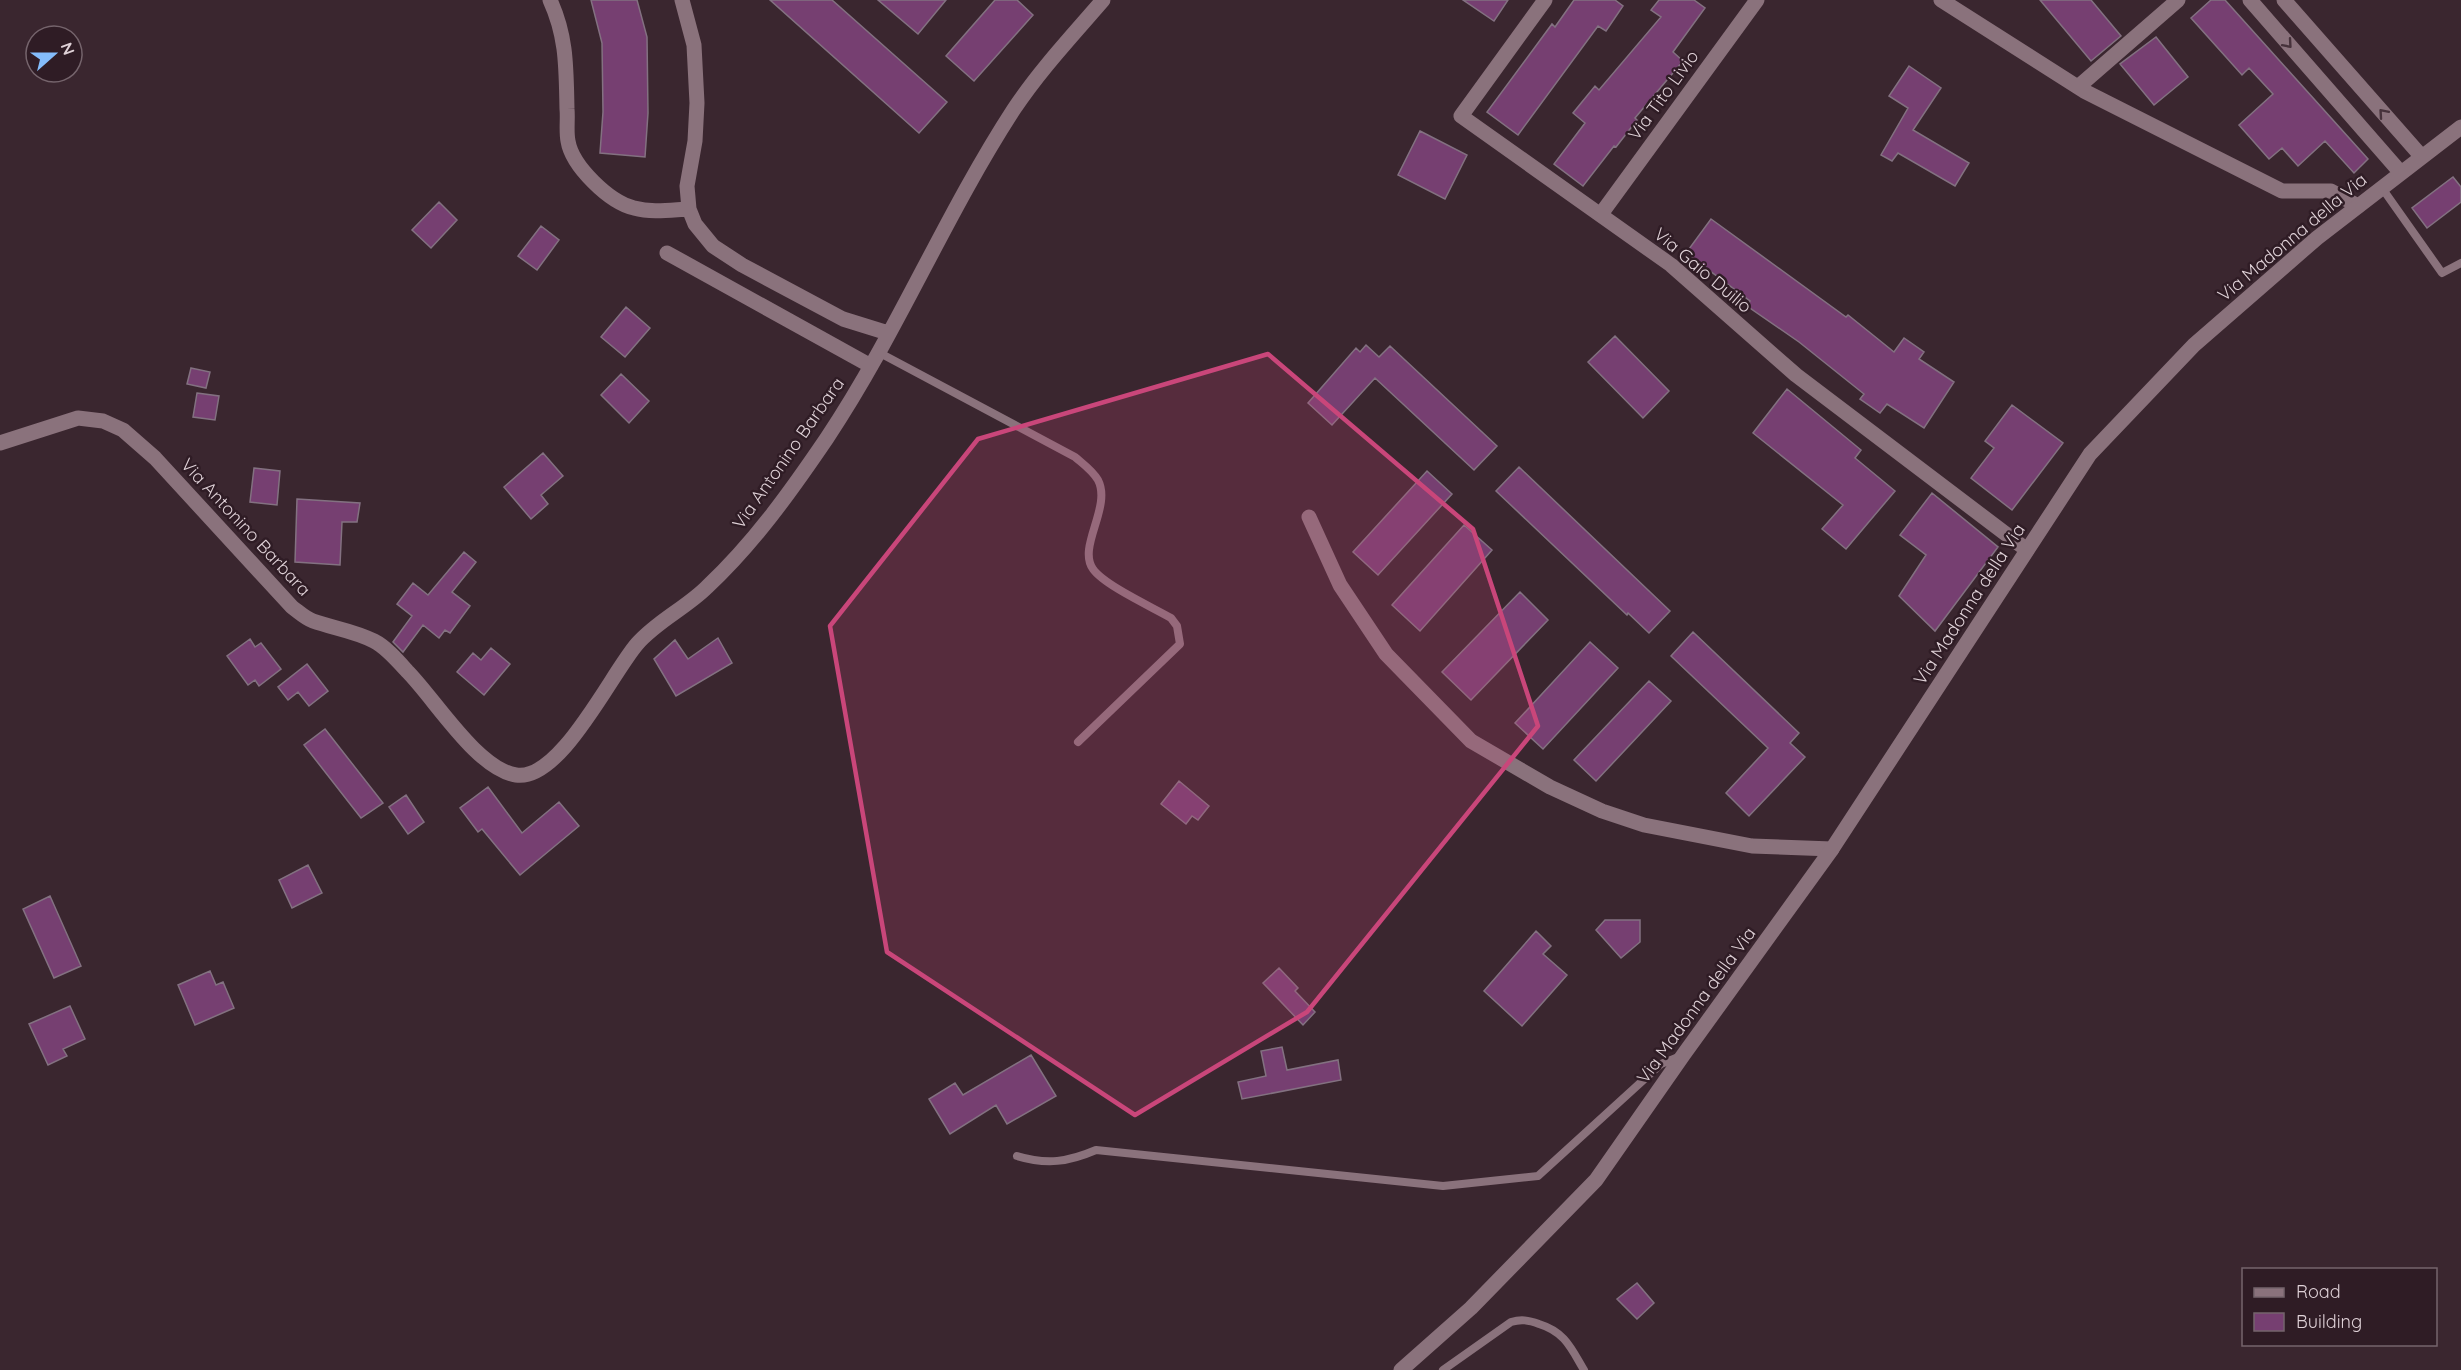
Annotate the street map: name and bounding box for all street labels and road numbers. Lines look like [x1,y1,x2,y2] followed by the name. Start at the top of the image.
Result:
[1623,45,1703,145] street label: Via Tito Livio
[2213,168,2371,306] street label: Via Madonna della Via
[1649,222,1757,318] street label: Via Gaio Duilio
[727,373,849,533] street label: Via Antonino Barbara
[176,453,316,601] street label: Via Antonino Barbara
[1908,519,2030,689] street label: Via Madonna della Via
[1632,922,1760,1088] street label: Via Madonna della Via

